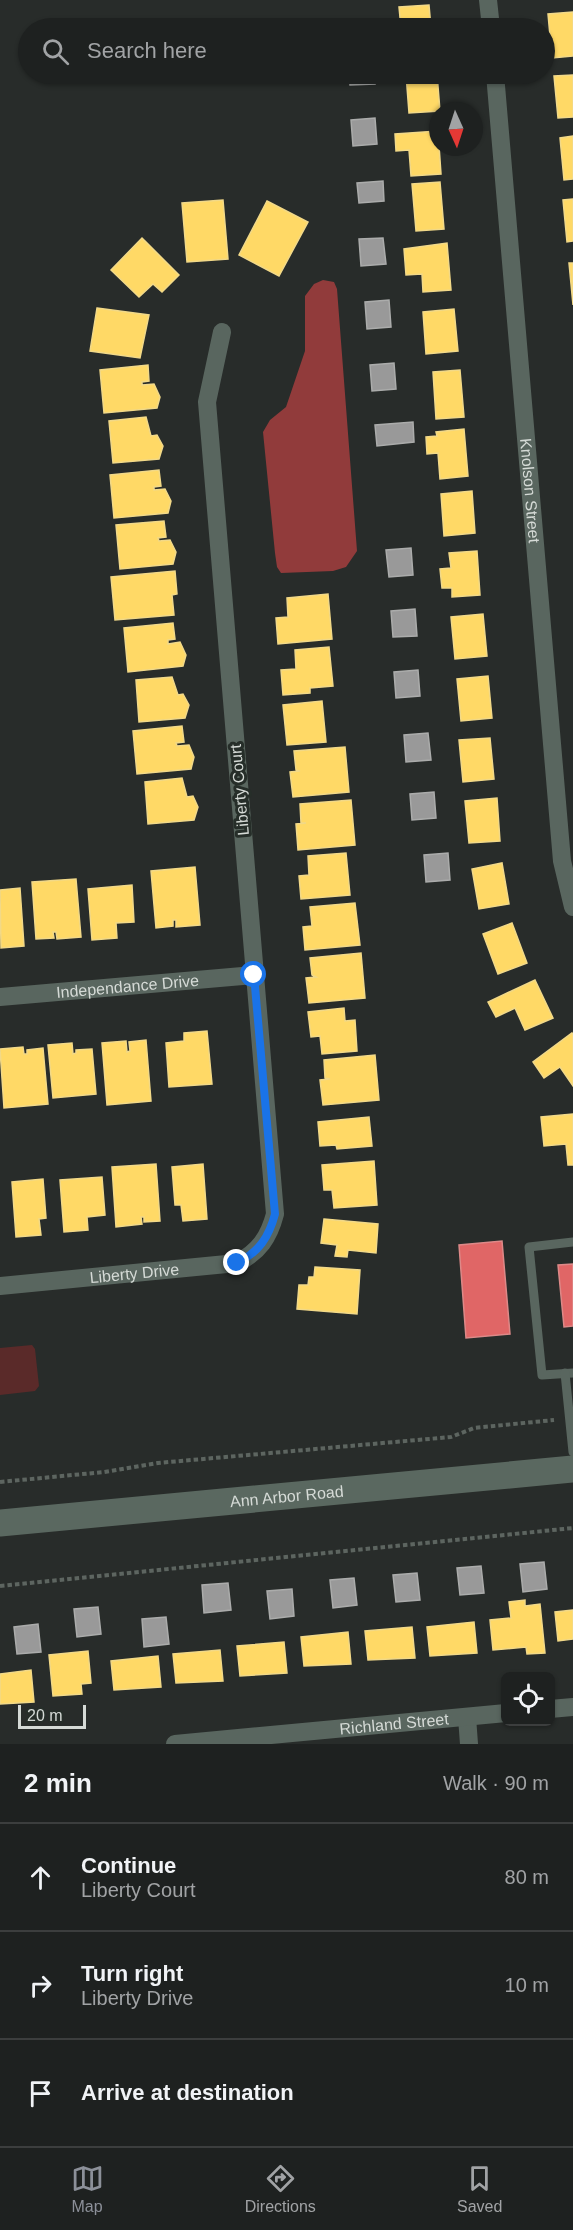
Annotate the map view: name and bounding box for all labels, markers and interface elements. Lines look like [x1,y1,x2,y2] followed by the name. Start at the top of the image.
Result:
[18,18,555,84] search box
[39,35,72,68] icon: search
[87,38,207,63] text: Search here
[429,102,483,156] north arrow
[517,437,543,544] street label: Knolson Street
[227,743,252,836] street label: Liberty Court
[240,961,266,987] route start
[55,972,200,1001] street label: Independance Drive
[223,1249,249,1275] route end
[89,1261,180,1286] street label: Liberty Drive
[229,1483,344,1510] street label: Ann Arbor Road
[501,1672,555,1726] map controls
[501,1672,555,1726] button: locate
[18,1702,86,1730] scale bar
[27,1707,63,1724] text: 20 m
[339,1710,450,1738] street label: Richland Street
[24,1768,92,1798] text: 2 min
[443,1772,549,1794] text: Walk · 90 m
[81,1853,176,1878] text: Continue
[24,1861,57,1894] icon: ahead
[505,1866,549,1888] text: 80 m
[81,1879,196,1901] text: Liberty Court
[81,1961,183,1986] text: Turn right
[24,1969,57,2002] icon: right
[505,1974,549,1996] text: 10 m
[81,1987,193,2009] text: Liberty Drive
[24,2077,57,2110] icon: arrive
[81,2080,294,2105] text: Arrive at destination
[71,2162,104,2216] tab: Map
[245,2162,316,2216] tab: Directions
[457,2162,502,2216] tab: Saved

